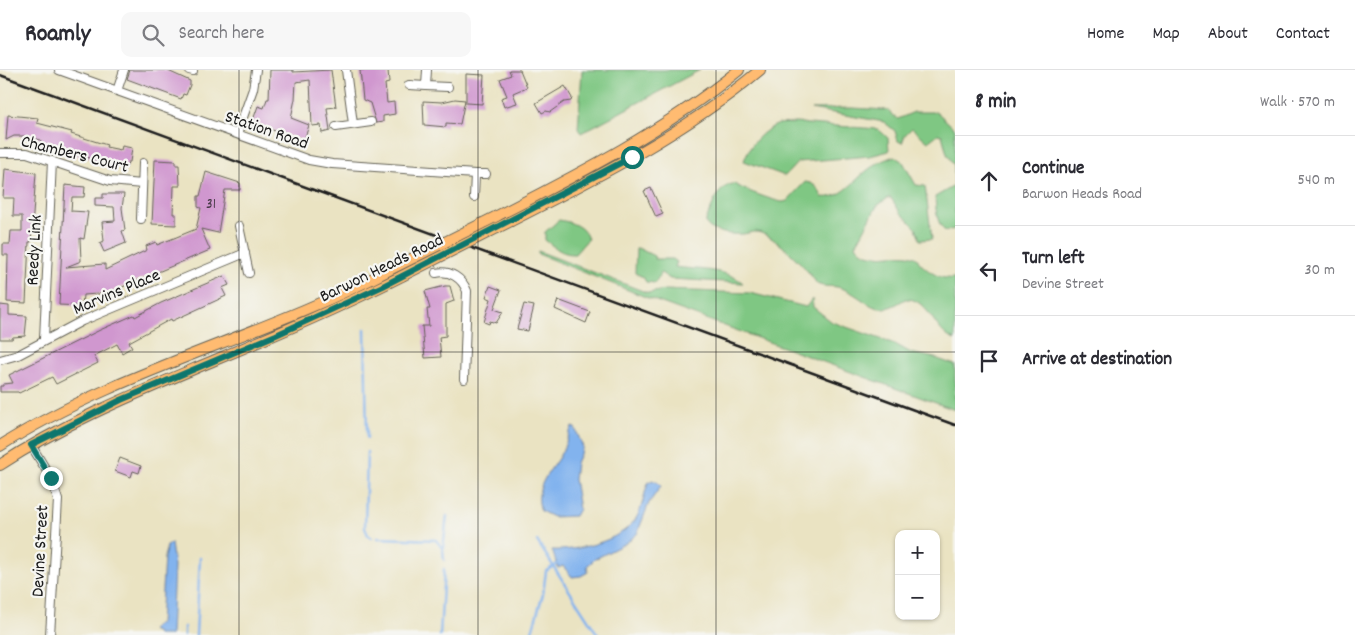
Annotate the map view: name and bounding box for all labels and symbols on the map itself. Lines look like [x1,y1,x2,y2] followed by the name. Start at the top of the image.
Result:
[221,105,311,157] street label: Station Road
[18,130,131,181] street label: Chambers Court
[621,146,644,169] route start
[206,194,216,216] house number: 31
[21,214,50,286] street label: Reedy Link
[316,228,448,310] street label: Barwon Heads Road
[69,264,165,323] street label: Marvins Place
[40,467,63,490] route end
[27,504,56,598] street label: Devine Street

